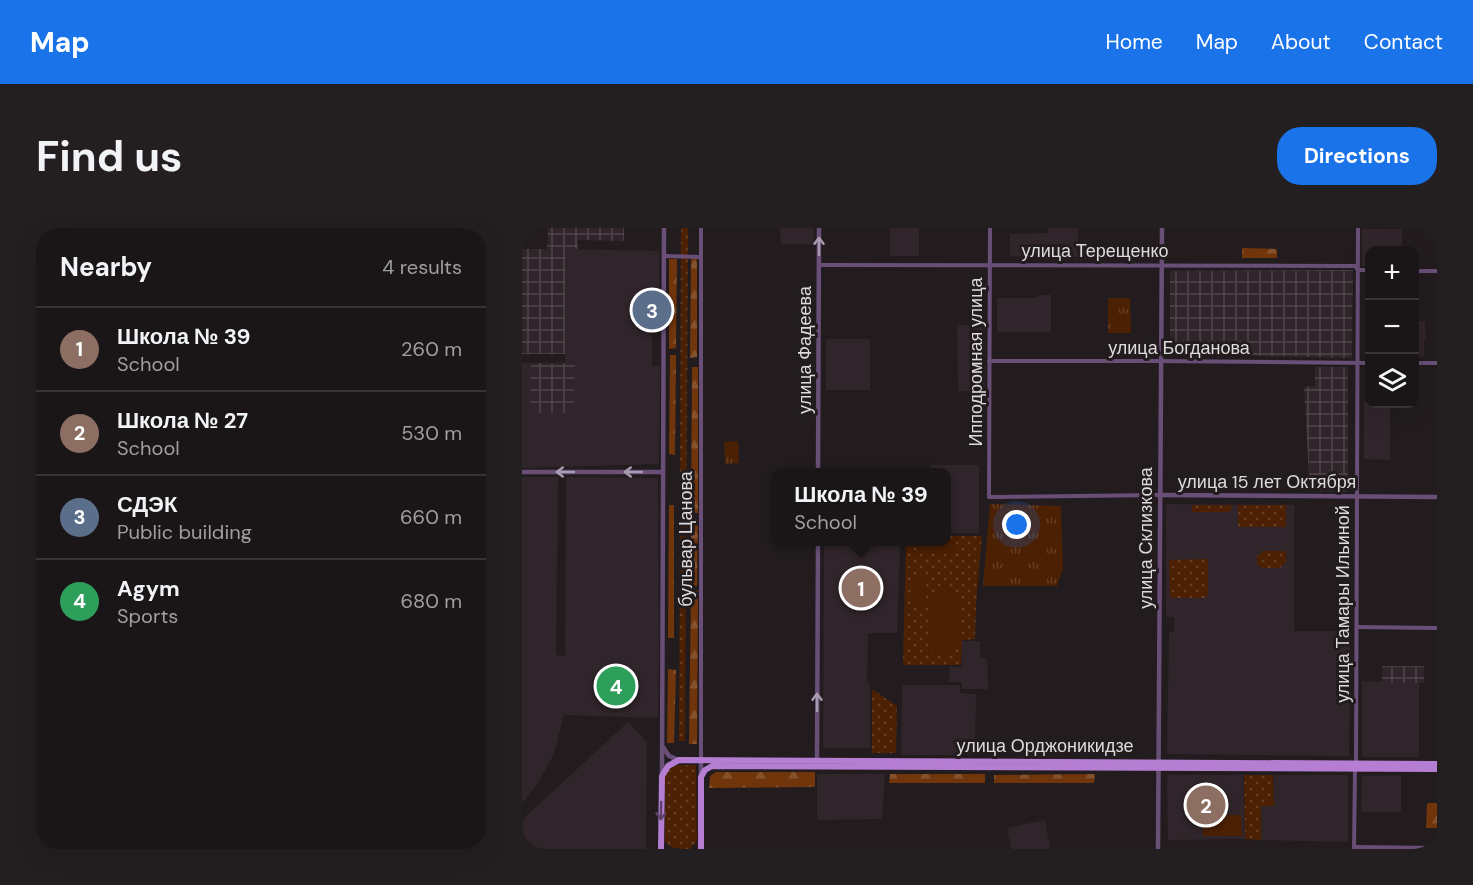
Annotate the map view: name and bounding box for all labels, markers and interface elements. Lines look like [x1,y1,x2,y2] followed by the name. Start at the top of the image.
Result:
[30,24,90,61] text: Map
[1105,28,1163,56] text: Home
[1196,28,1238,56] text: Map
[1271,28,1331,56] text: About
[1364,28,1443,56] text: Contact
[1277,127,1437,185] button: Directions
[36,129,182,184] text: Find us
[813,237,825,257] one-way arrow
[1022,239,1168,263] street label: улица Терещенко
[1365,246,1419,408] map controls
[1365,246,1419,300] button: +
[60,250,152,284] text: Nearby
[382,254,462,280] text: 4 results
[964,277,988,446] street label: Ипподромная улица
[793,285,817,414] street label: улица Фадеева
[632,288,672,332] pin: 3
[1365,300,1419,354] button: −
[117,322,251,351] text: Школа № 39
[76,336,83,362] text: 1
[401,336,462,362] text: 260 m
[1108,336,1251,360] street label: улица Богданова
[117,351,180,377] text: School
[1365,354,1419,408] button: layers
[117,406,248,435] text: Школа № 27
[74,420,85,446] text: 2
[401,420,462,446] text: 530 m
[117,435,180,461] text: School
[555,466,575,478] one-way arrow
[623,466,643,478] one-way arrow
[1134,466,1158,609] street label: улица Склизкова
[771,468,951,546] popup
[674,470,698,607] street label: бульвар Цанова
[1178,470,1356,494] street label: улица 15 лет Октября
[794,480,928,509] text: Школа № 39
[117,490,177,519] text: СДЭК
[73,504,86,530] text: 3
[400,504,462,530] text: 660 m
[1331,505,1355,703] street label: улица Тамары Ильиной
[794,509,857,535] text: School
[1002,510,1031,539] your location
[117,519,252,545] text: Public building
[842,566,880,610] pin: 1
[117,574,180,603] text: Agym
[73,588,86,614] text: 4
[400,588,462,614] text: 680 m
[117,603,178,629] text: Sports
[596,664,635,708] pin: 4
[811,692,823,712] one-way arrow
[957,734,1133,758] street label: улица Орджоникидзе
[1186,782,1226,828] pin: 2
[655,800,667,820] one-way arrow

